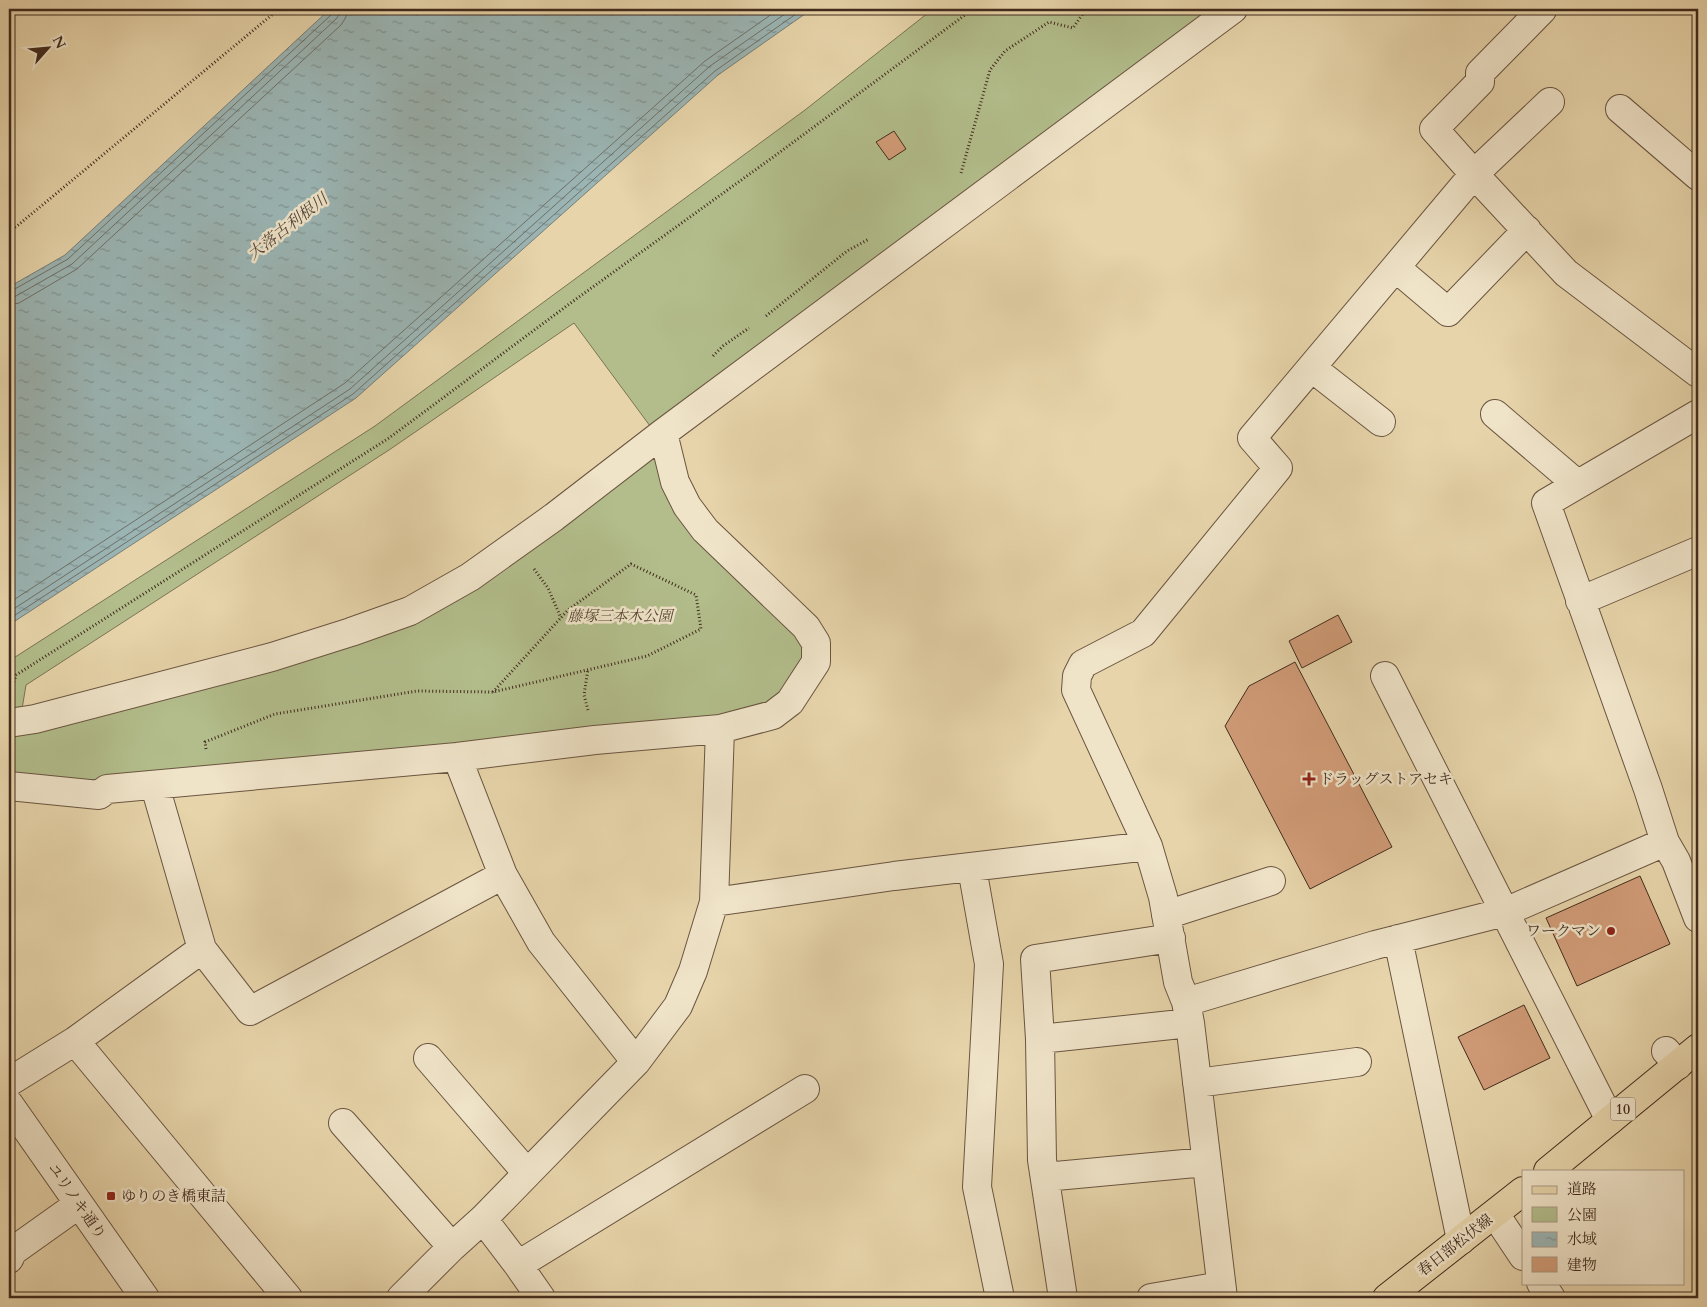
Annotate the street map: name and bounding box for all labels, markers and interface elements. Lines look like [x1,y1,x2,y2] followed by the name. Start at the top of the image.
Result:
[22,22,72,72] north arrow
[48,33,70,52] text: N
[243,187,334,265] water label: 大落古利根川
[567,606,675,626] park label: 藤塚三本木公園
[1319,769,1453,789] place label: ドラッグストアセキ
[1303,773,1315,785] marker: ドラッグストアセキ
[1526,921,1601,941] place label: ワークマン
[1605,925,1617,937] marker: ワークマン
[1610,1098,1636,1120] road number: 10
[43,1159,111,1243] street label: ユリノキ通り
[1522,1170,1684,1284] legend
[1567,1179,1597,1199] text: 道路
[121,1186,226,1206] place label: ゆりのき橋東詰
[105,1190,117,1202] marker: ゆりのき橋東詰
[1567,1205,1597,1225] text: 公園
[1413,1209,1497,1281] street label: 春日部松伏線
[1567,1229,1597,1249] text: 水域
[1567,1255,1597,1275] text: 建物

